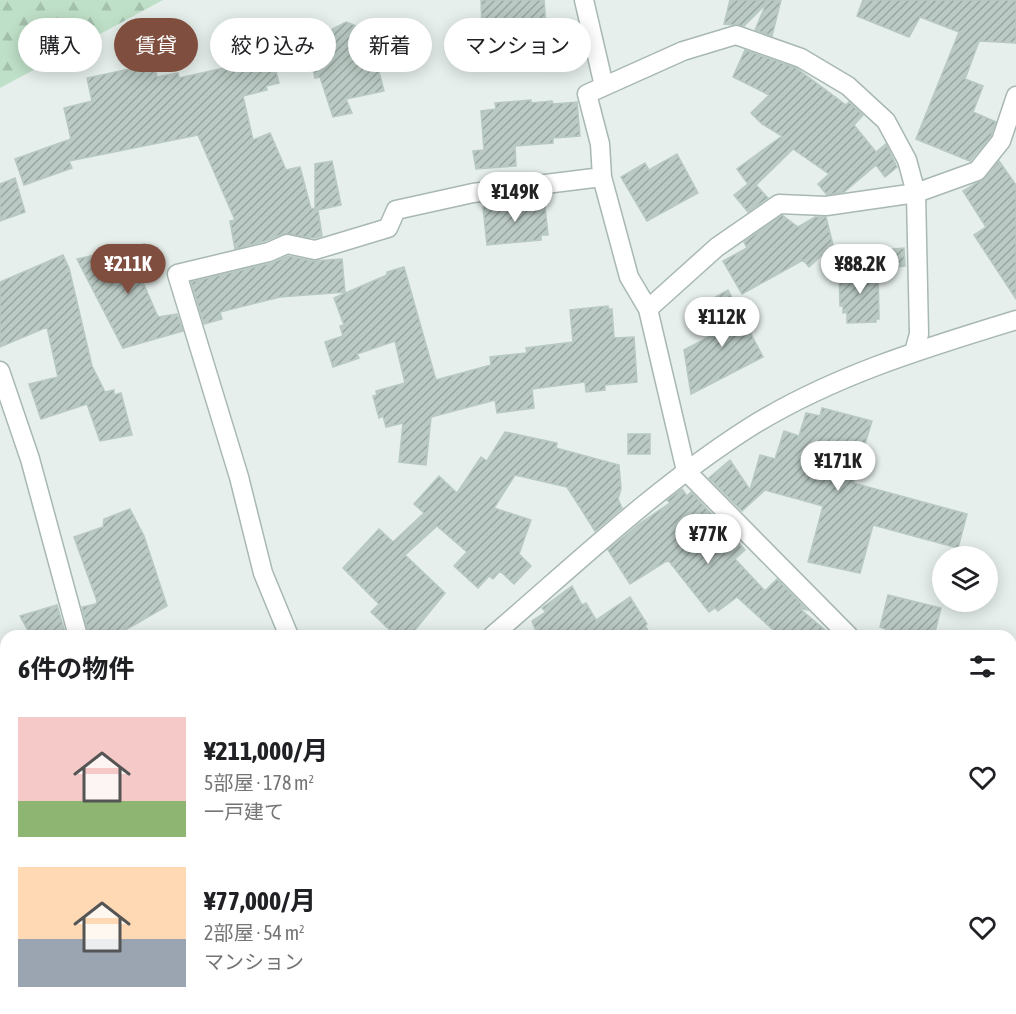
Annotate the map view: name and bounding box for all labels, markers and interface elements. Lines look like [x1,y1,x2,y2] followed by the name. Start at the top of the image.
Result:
[18,18,102,72] chip: 購入
[114,18,198,72] chip: 賃貸
[210,18,336,72] chip: 絞り込み
[348,18,432,72] chip: 新着
[444,18,591,72] chip: マンション
[473,172,557,223] pin: ¥149K
[492,180,538,203] text: ¥149K
[86,244,170,295] pin: ¥211K
[811,244,909,295] pin: ¥88.2K
[105,252,151,275] text: ¥211K
[835,252,885,275] text: ¥88.2K
[680,297,764,348] pin: ¥112K
[699,305,745,328] text: ¥112K
[796,441,880,492] pin: ¥171K
[815,449,861,472] text: ¥171K
[672,514,744,565] pin: ¥77K
[689,522,727,545] text: ¥77K
[932,546,998,612] map controls
[932,546,998,612] button: layers
[966,650,999,683] icon: filters
[18,654,134,684] text: 6件の物件
[204,736,328,766] text: ¥211,000/月
[66,741,138,813] icon: home
[966,761,999,794] icon: heart
[204,771,314,794] text: 5部屋 · 178 m²
[204,800,284,823] text: 一戸建て
[204,886,316,916] text: ¥77,000/月
[66,891,138,963] icon: home
[966,911,999,944] icon: heart
[204,921,305,944] text: 2部屋 · 54 m²
[204,950,304,973] text: マンション

